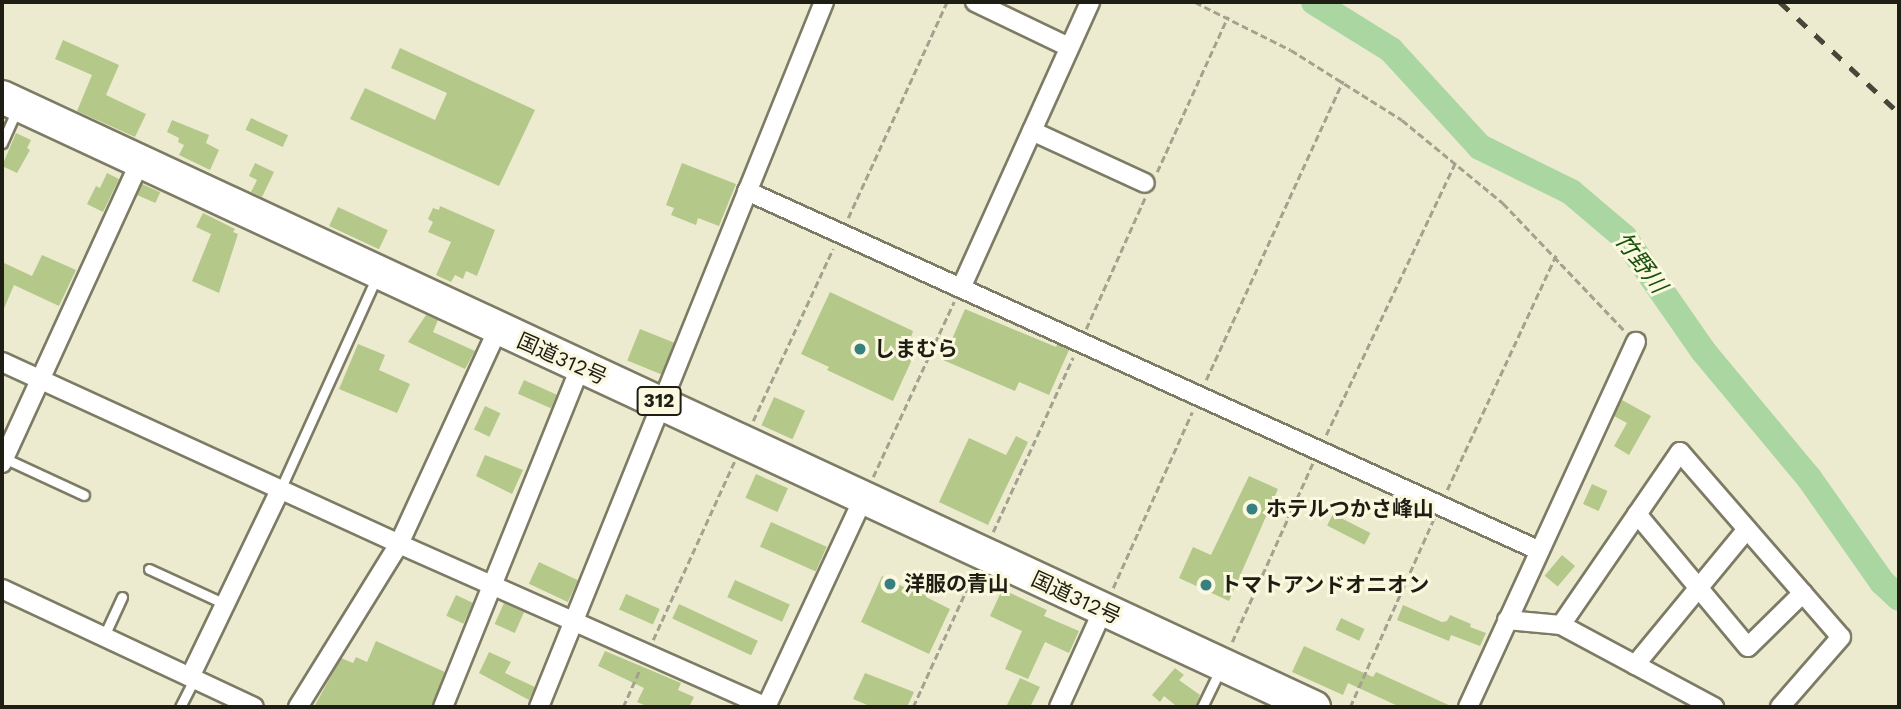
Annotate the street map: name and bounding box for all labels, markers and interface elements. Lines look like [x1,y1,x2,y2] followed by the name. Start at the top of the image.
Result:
[1608,227,1672,299] water label: 竹野川
[513,328,611,390] street label: 国道312号
[874,336,958,362] place label: しまむら
[852,341,868,357] marker: しまむら
[636,386,682,416] road number: 312
[1266,496,1434,522] place label: ホテルつかさ峰山
[1244,501,1260,517] marker: ホテルつかさ峰山
[1027,566,1125,630] street label: 国道312号
[904,571,1009,597] place label: 洋服の青山
[1220,572,1430,598] place label: トマトアンドオニオン
[882,576,898,592] marker: 洋服の青山
[1198,577,1214,593] marker: トマトアンドオニオン

